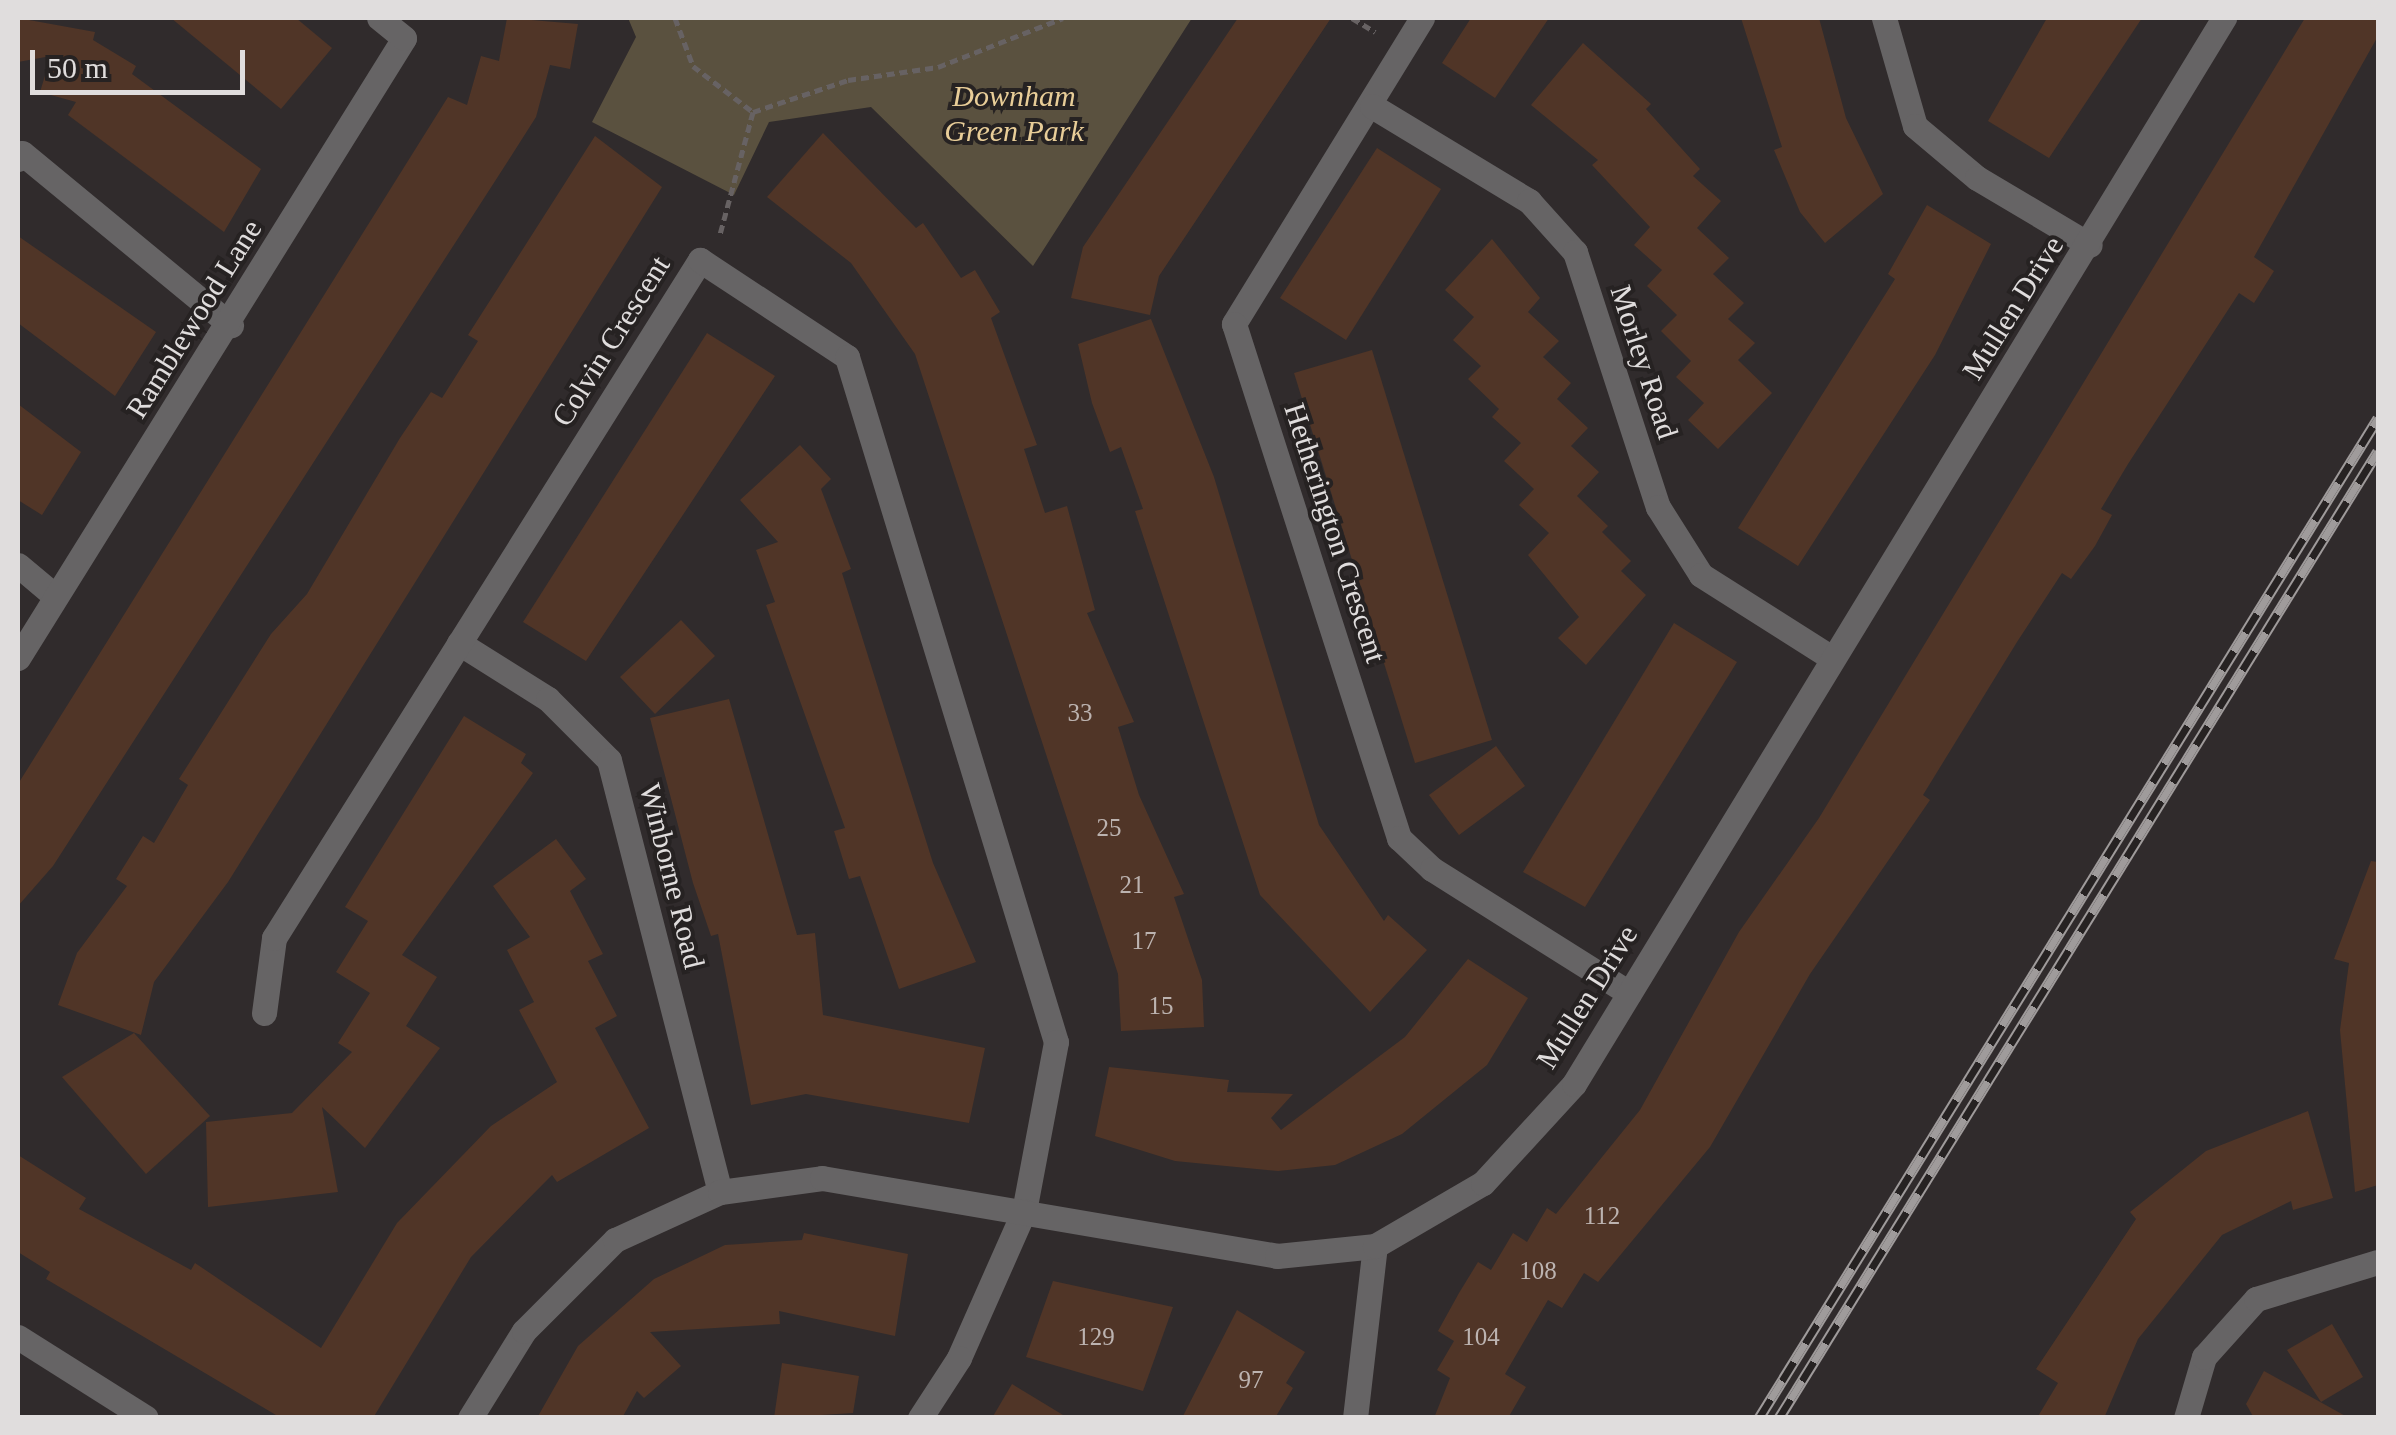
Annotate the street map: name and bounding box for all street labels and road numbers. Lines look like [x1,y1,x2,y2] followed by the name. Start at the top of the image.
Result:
[118,213,270,425] street label: Ramblewood Lane
[1955,230,2071,386] street label: Mullen Drive
[544,249,678,433] street label: Colvin Crescent
[1602,281,1686,443] street label: Morley Road
[1276,399,1394,667] street label: Hetherington Crescent
[632,780,712,972] street label: Winborne Road
[1529,919,1645,1075] street label: Mullen Drive

